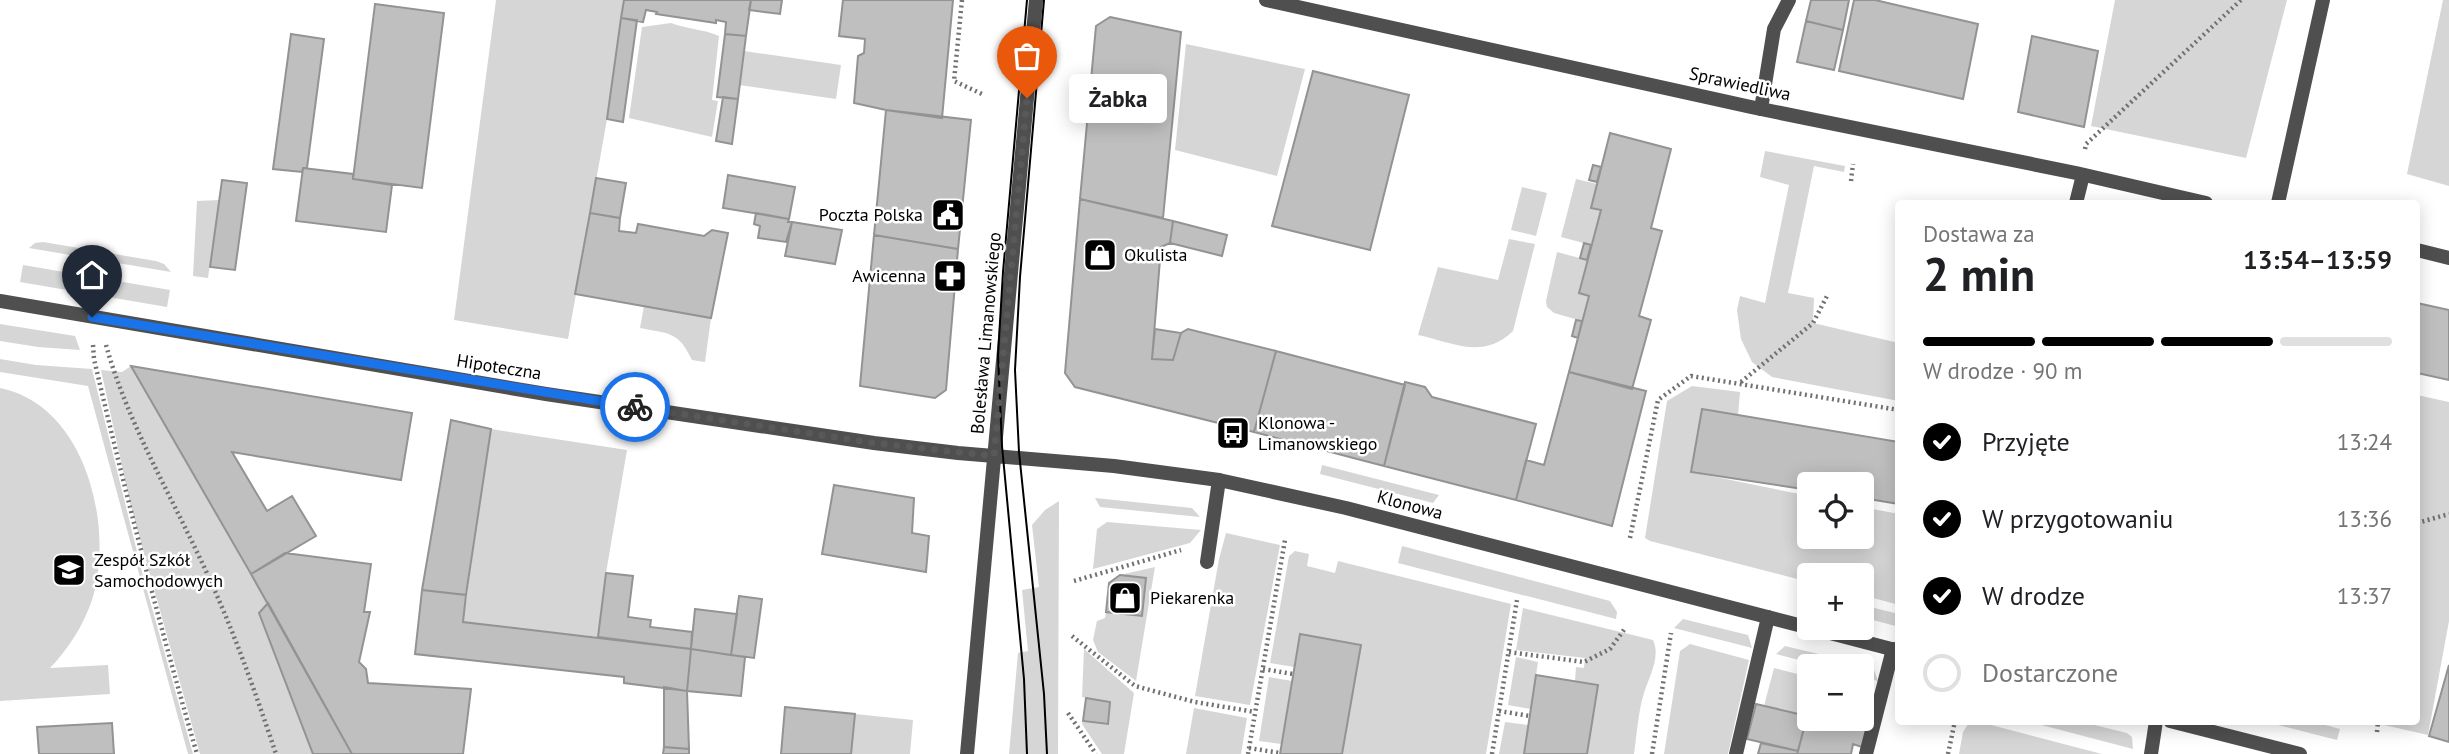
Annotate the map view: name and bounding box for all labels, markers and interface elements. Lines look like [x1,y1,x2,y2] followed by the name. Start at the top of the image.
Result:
[997,26,1057,98] pin
[1008,37,1046,75] icon: bag
[1687,62,1793,106] street label: Sprawiedliwa
[1069,74,1167,122] callout: Żabka
[1089,84,1147,113] text: Żabka
[929,196,967,234] public building icon: Poczta Polska
[819,203,923,226] place label: Poczta Polska
[1923,219,2035,248] text: Dostawa za
[965,231,1006,435] street label: Bolesława Limanowskiego
[1081,236,1119,274] shop icon: Okulista
[1124,243,1187,266] place label: Okulista
[2243,243,2392,276] text: 13:54–13:59
[1923,244,2035,304] text: 2 min
[62,245,122,317] pin
[73,256,111,294] icon: home
[931,257,969,295] pharmacy icon: Awicenna
[852,264,926,287] place label: Awicenna
[455,348,543,385] street label: Hipoteczna
[1923,356,2082,385] text: W drodze · 90 m
[600,372,670,442] courier
[616,388,654,426] icon: bike
[1258,411,1377,455] place label: Klonowa - Limanowskiego
[1214,414,1252,452] bus stop icon: Klonowa - Limanowskiego
[1923,423,1961,461] icon: check
[1982,425,2070,458] text: Przyjęte
[2337,427,2392,456] text: 13:24
[1797,472,1874,731] map controls
[1797,472,1874,549] button: locate
[1375,485,1446,524] street label: Klonowa
[1923,500,1961,538] icon: check
[1982,502,2173,535] text: W przygotowaniu
[2337,504,2392,533] text: 13:36
[94,548,223,592] place label: Zespół Szkół Samochodowych
[50,551,88,589] school or university icon: Zespół Szkół Samochodowych
[1797,563,1874,640] button: +
[1923,577,1961,615] icon: check
[1106,579,1144,617] shop icon: Piekarenka
[1982,579,2085,612] text: W drodze
[2337,581,2392,610] text: 13:37
[1150,586,1234,609] place label: Piekarenka
[1797,654,1874,731] button: −
[1982,656,2118,689] text: Dostarczone

